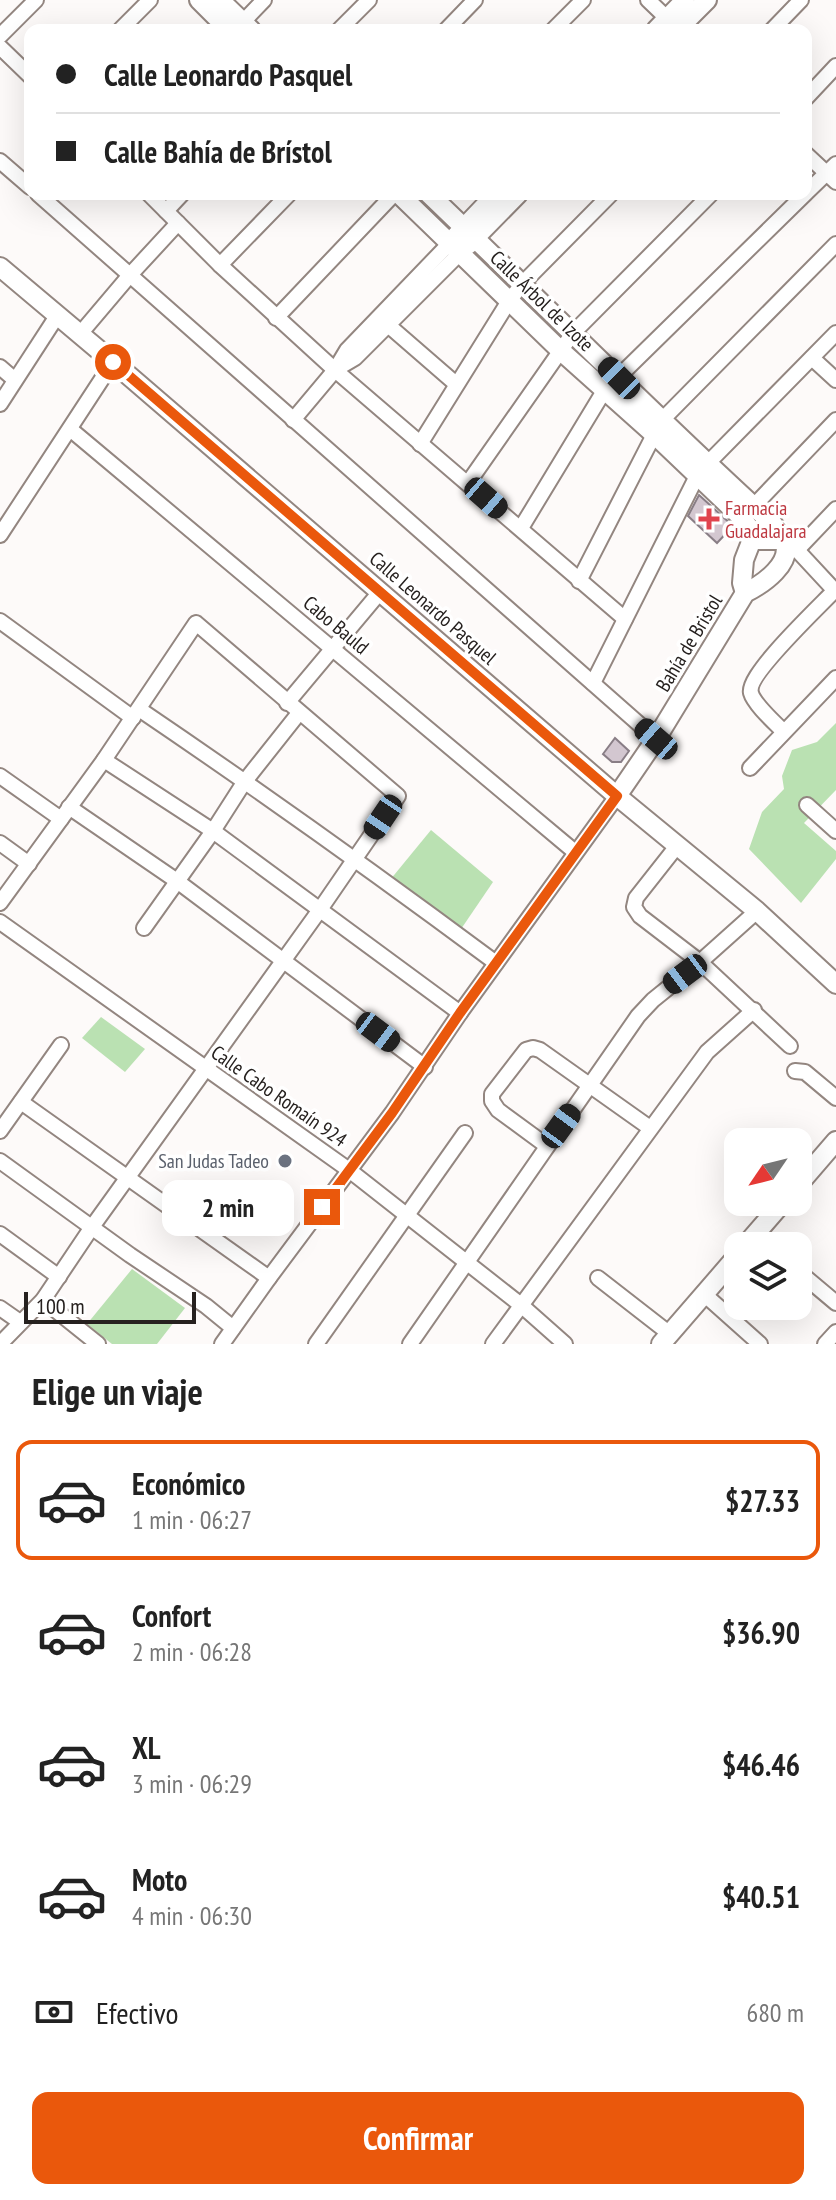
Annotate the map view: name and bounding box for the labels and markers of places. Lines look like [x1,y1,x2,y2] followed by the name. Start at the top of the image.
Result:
[725,495,807,544] place label: Farmacia Guadalajara
[700,510,718,528] marker: Farmacia Guadalajara
[158,1148,269,1174] place label: San Judas Tadeo
[276,1152,294,1170] marker: San Judas Tadeo

